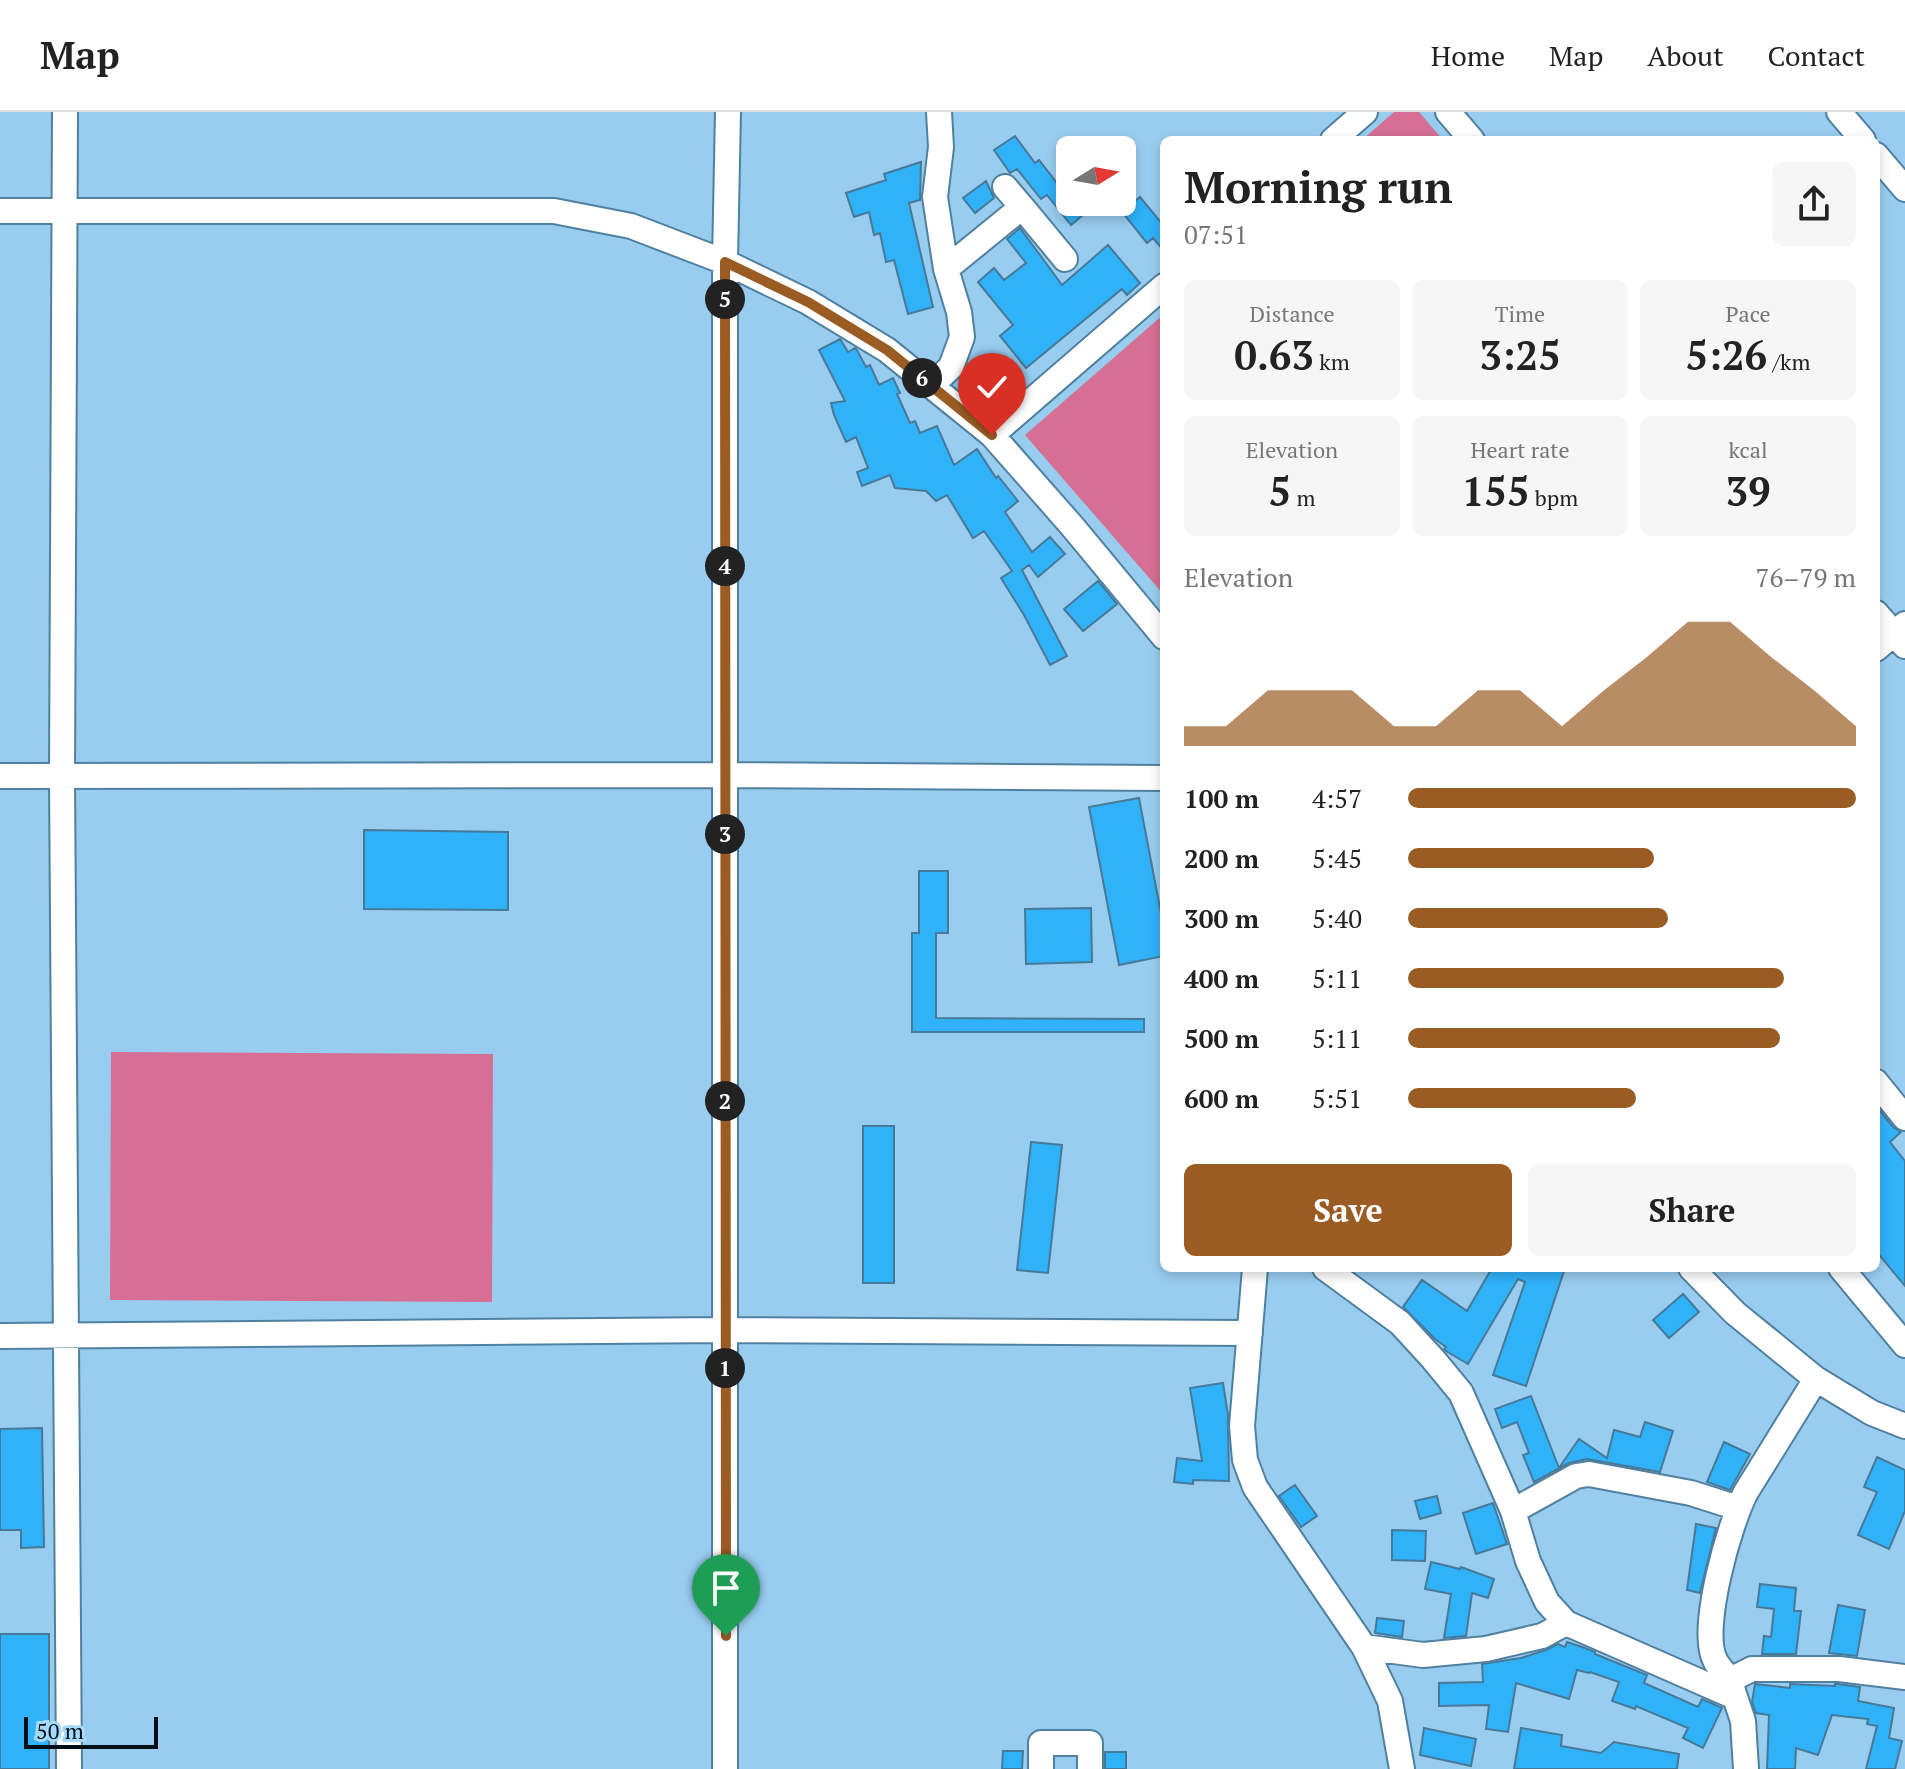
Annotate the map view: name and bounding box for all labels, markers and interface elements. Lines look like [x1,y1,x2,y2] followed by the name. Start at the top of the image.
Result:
[40,30,120,80] text: Map
[1431,37,1505,74] text: Home
[1549,37,1603,74] text: Map
[1647,37,1724,74] text: About
[1768,37,1865,74] text: Contact
[1056,136,1136,216] north arrow
[1056,136,1136,216] map controls
[1184,157,1453,216] text: Morning run
[1772,162,1856,246] button: share
[1184,217,1248,251] text: 07:51
[705,279,745,319] pin: 5
[719,284,731,313] text: 5
[1250,299,1335,328] text: Distance
[1495,299,1545,328] text: Time
[1725,299,1771,328] text: Pace
[1234,328,1314,381] text: 0.63
[1479,328,1561,381] text: 3:25
[1686,328,1767,381] text: 5:26
[1314,347,1350,376] text: km
[1767,347,1810,376] text: /km
[958,353,1026,435] pin
[902,358,942,398] pin: 6
[916,363,928,392] text: 6
[970,365,1014,409] icon: check
[1246,435,1338,464] text: Elevation
[1471,435,1569,464] text: Heart rate
[1728,435,1768,464] text: kcal
[1269,464,1291,517] text: 5
[1462,464,1530,517] text: 155
[1725,464,1771,517] text: 39
[1291,483,1315,512] text: m
[1530,483,1578,512] text: bpm
[705,546,745,586] pin: 4
[719,551,731,580] text: 4
[1184,560,1293,594] text: Elevation
[1756,560,1856,594] text: 76–79 m
[1184,781,1259,815] text: 100 m
[1312,781,1362,815] text: 4:57
[705,814,745,854] pin: 3
[719,819,731,848] text: 3
[1184,841,1259,875] text: 200 m
[1312,841,1362,875] text: 5:45
[1184,901,1259,935] text: 300 m
[1312,901,1362,935] text: 5:40
[1184,961,1259,995] text: 400 m
[1312,961,1362,995] text: 5:11
[1184,1021,1259,1055] text: 500 m
[1312,1021,1362,1055] text: 5:11
[705,1081,745,1121] pin: 2
[1184,1081,1259,1115] text: 600 m
[1312,1081,1362,1115] text: 5:51
[719,1086,731,1115] text: 2
[1184,1164,1512,1256] button: Save
[1528,1164,1856,1256] button: Share
[705,1348,745,1388] pin: 1
[719,1353,731,1382] text: 1
[692,1554,760,1636] pin
[704,1566,748,1610] icon: arrive
[24,1713,158,1749] scale bar
[36,1716,84,1745] text: 50 m

